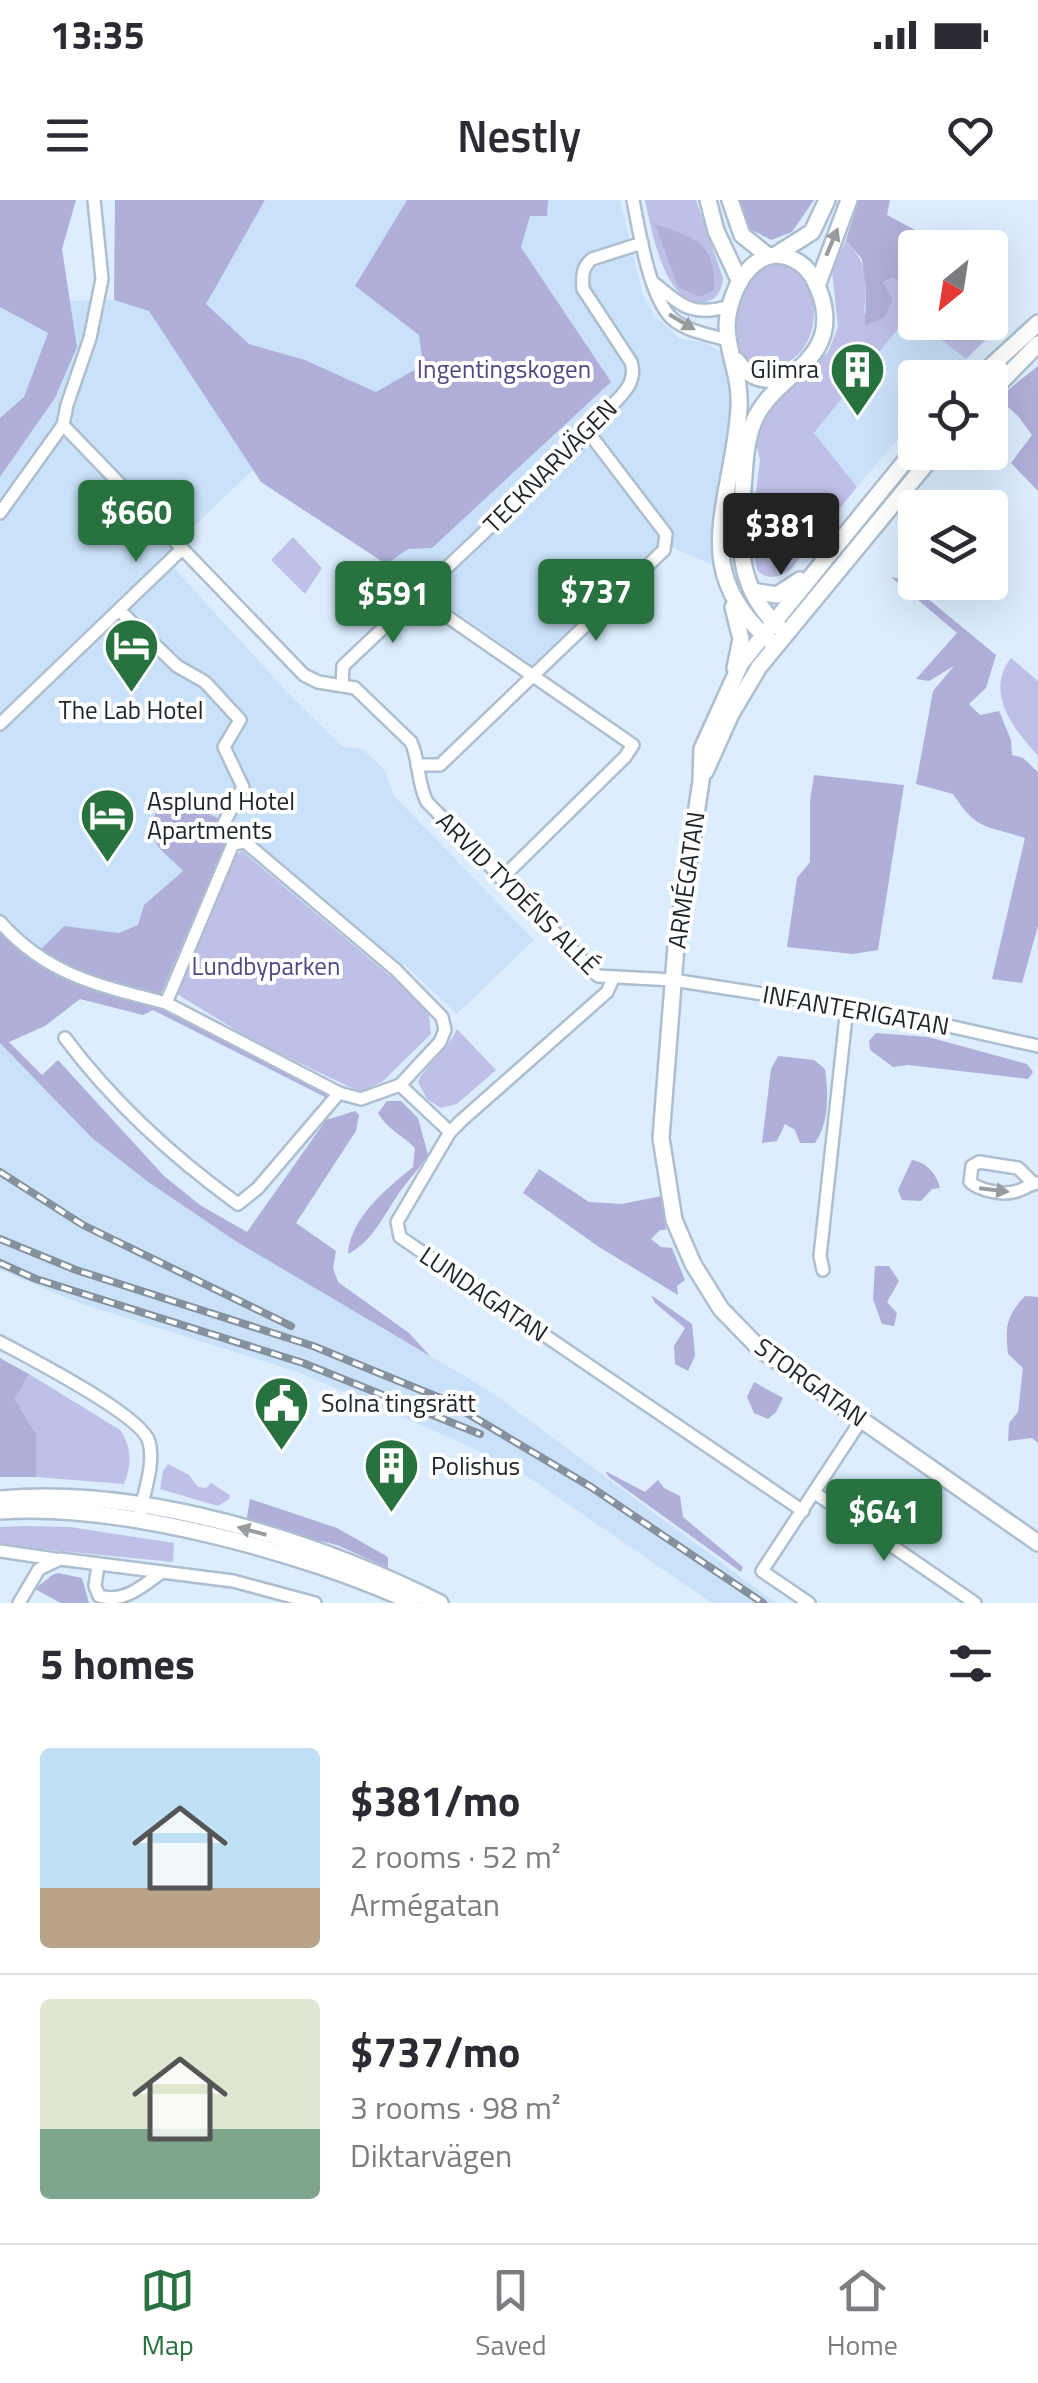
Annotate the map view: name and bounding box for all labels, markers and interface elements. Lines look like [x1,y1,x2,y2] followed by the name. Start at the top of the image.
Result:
[50,6,145,64] text: 13:35
[457,101,581,169] text: Nestly
[40,108,95,163] icon: menu
[943,108,998,163] icon: heart
[824,227,840,257] one-way arrow
[898,230,1008,340] north arrow
[898,230,1008,600] map controls
[668,312,695,331] one-way arrow
[828,339,888,418] building icon: Glimra
[417,350,591,388] park label: Ingentingskogen
[750,350,819,388] place label: Glimra
[898,360,1008,470] button: locate
[474,390,626,542] street label: TECKNARVÄGEN
[77,480,195,565] pin: $660
[100,488,172,536] text: $660
[898,490,1008,600] button: layers
[722,493,840,578] pin: $381
[745,501,817,549] text: $381
[537,559,655,644] pin: $737
[334,561,452,646] pin: $591
[560,567,632,615] text: $737
[357,569,429,617] text: $591
[101,615,161,694] hotel icon: The Lab Hotel
[59,691,203,729] place label: The Lab Hotel
[147,782,295,849] place label: Asplund Hotel Apartments
[78,785,138,864] hotel icon: Asplund Hotel Apartments
[428,803,608,983] street label: ARVID TYDÉNS ALLÉ
[658,809,714,951] street label: ARMÉGATAN
[192,947,340,985] park label: Lundbyparken
[760,975,952,1045] street label: INFANTERIGATAN
[979,1182,1011,1198] one-way arrow
[412,1237,556,1351] street label: LUNDAGATAN
[747,1328,875,1436] street label: STORGATAN
[252,1373,312,1452] public building icon: Solna tingsrätt
[321,1384,476,1422] place label: Solna tingsrätt
[362,1436,422,1515] building icon: Polishus
[431,1447,520,1485] place label: Polishus
[825,1479,943,1564] pin: $641
[848,1487,920,1535] text: $641
[236,1523,267,1539] one-way arrow
[40,1631,195,1695] text: 5 homes
[943,1636,998,1691] icon: filters
[350,1768,520,1832] text: $381/mo
[120,1788,240,1908] icon: home
[350,1832,561,1880] text: 2 rooms · 52 m²
[350,1880,500,1928] text: Armégatan
[350,2019,520,2083] text: $737/mo
[120,2039,240,2159] icon: home
[350,2083,561,2131] text: 3 rooms · 98 m²
[350,2131,512,2179] text: Diktarvägen
[140,2263,195,2366] tab: Map
[475,2263,547,2366] tab: Saved
[827,2263,898,2366] tab: Home

